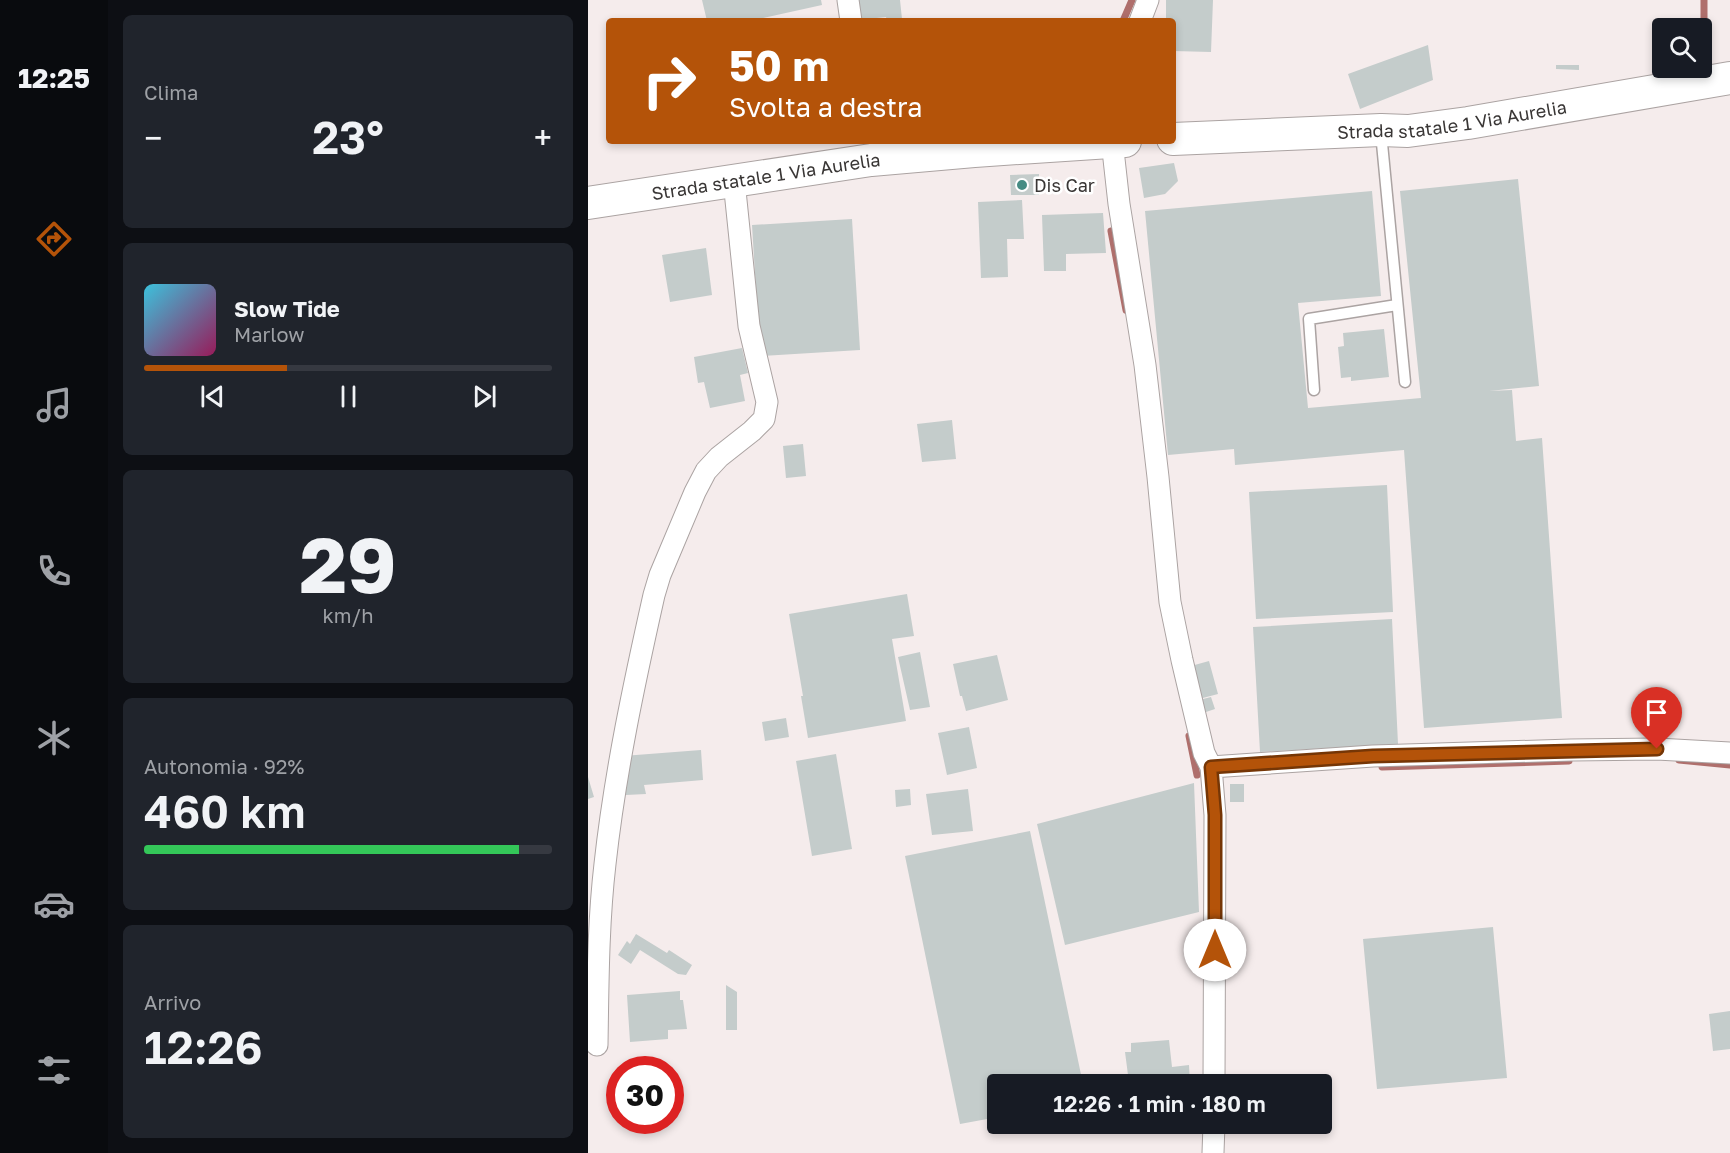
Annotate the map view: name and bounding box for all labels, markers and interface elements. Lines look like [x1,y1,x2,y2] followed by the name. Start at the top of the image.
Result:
[1652,18,1712,78] map controls
[1652,18,1712,78] button: search
[729,40,829,90] text: 50 m
[630,42,708,120] icon: right
[18,62,90,94] text: 12:25
[144,80,198,104] text: Clima
[729,91,923,123] text: Svolta a destra
[1337,95,1568,143] street label: Strada statale 1 Via Aurelia
[312,110,384,164] text: 23°
[144,118,162,157] text: −
[534,118,552,157] text: +
[650,148,881,204] street label: Strada statale 1 Via Aurelia
[1034,174,1095,196] place label: Dis Car
[1015,178,1029,192] marker: Dis Car
[33,218,75,260] icon: directions
[234,295,340,322] text: Slow Tide
[234,322,305,346] text: Marlow
[196,380,229,413] icon: previous
[332,380,365,413] icon: pause
[468,380,501,413] icon: next
[33,384,75,426] icon: music
[299,517,397,610] text: 29
[33,550,75,592] icon: phone
[323,603,373,627] text: km/h
[1631,687,1682,749] pin
[1640,696,1673,729] icon: arrive
[33,717,75,759] icon: climate
[144,754,304,778] text: Autonomia · 92%
[144,784,306,838] text: 460 km
[33,883,75,925] icon: car
[1183,918,1247,982] position arrow
[144,990,201,1014] text: Arrivo
[144,1020,263,1074] text: 12:26
[33,1049,75,1091] icon: filters
[606,1056,684,1134] speed limit sign: 30
[1053,1090,1266,1117] text: 12:26 · 1 min · 180 m

